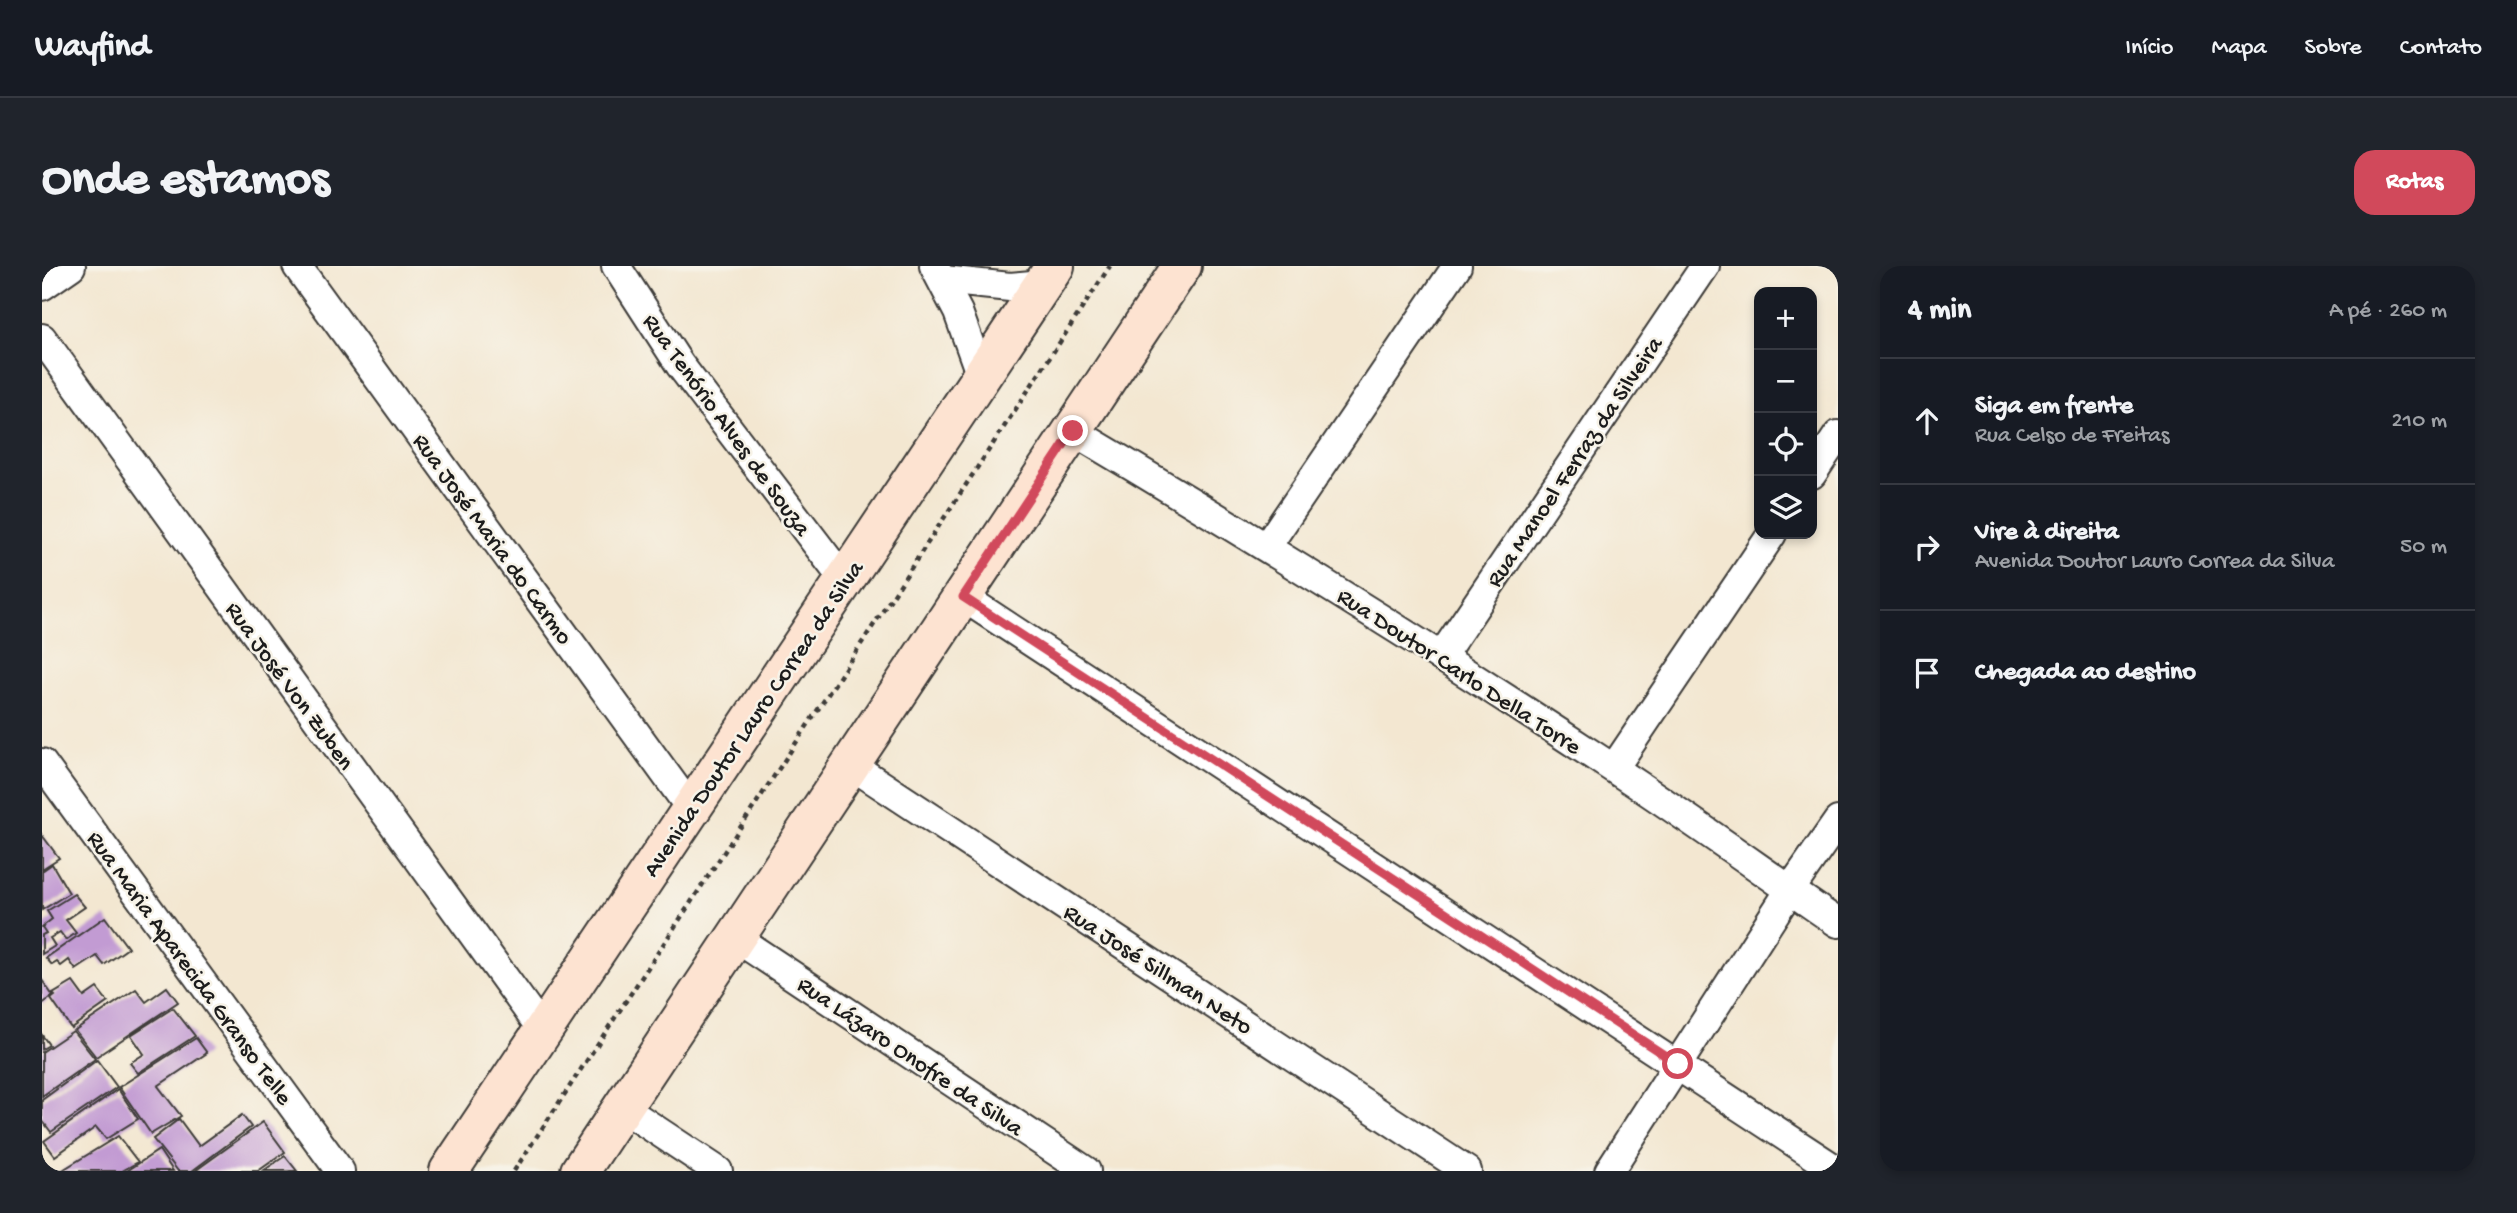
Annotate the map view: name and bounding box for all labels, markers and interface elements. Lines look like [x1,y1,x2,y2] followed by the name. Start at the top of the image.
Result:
[35,29,150,67] text: Wayfind
[2125,34,2173,63] text: Início
[2211,34,2267,63] text: Mapa
[2305,34,2362,63] text: Sobre
[2400,34,2482,63] text: Contato
[2354,150,2475,215] button: Rotas
[42,153,329,211] text: Onde estamos
[1754,287,1817,539] map controls
[1754,287,1817,350] button: +
[1908,294,1971,329] text: 4 min
[2329,298,2447,325] text: A pé · 260 m
[635,309,816,544] street label: Rua Tenório Alves de Souza
[1481,332,1671,594] street label: Rua Manoel Ferraz da Silveira
[1754,350,1817,413] button: −
[1975,392,2133,423] text: Siga em frente
[1908,402,1946,440] icon: ahead
[2392,408,2447,435] text: 210 m
[1754,413,1817,476] button: locate
[1057,415,1088,446] route end
[1975,423,2170,450] text: Rua Celso de Freitas
[405,429,578,651] street label: Rua José Maria do Carmo
[1754,476,1817,539] button: layers
[1975,518,2119,549] text: Vire à direita
[1908,528,1946,566] icon: right
[2400,534,2447,561] text: 50 m
[1975,549,2334,576] text: Avenida Doutor Lauro Correa da Silva
[638,556,872,884] street label: Avenida Doutor Lauro Correa da Silva
[1330,583,1586,763] street label: Rua Doutor Carlo Della Torre
[217,597,359,777] street label: Rua José Von Zuben
[1908,654,1946,692] icon: arrive
[1975,658,2196,689] text: Chegada ao destino
[79,826,298,1112] street label: Rua Maria Aparecida Granso Telle
[1057,899,1257,1043] street label: Rua José Sillman Neto
[791,971,1028,1145] street label: Rua Lázaro Onofre da Silva
[1662,1048,1693,1079] route start

